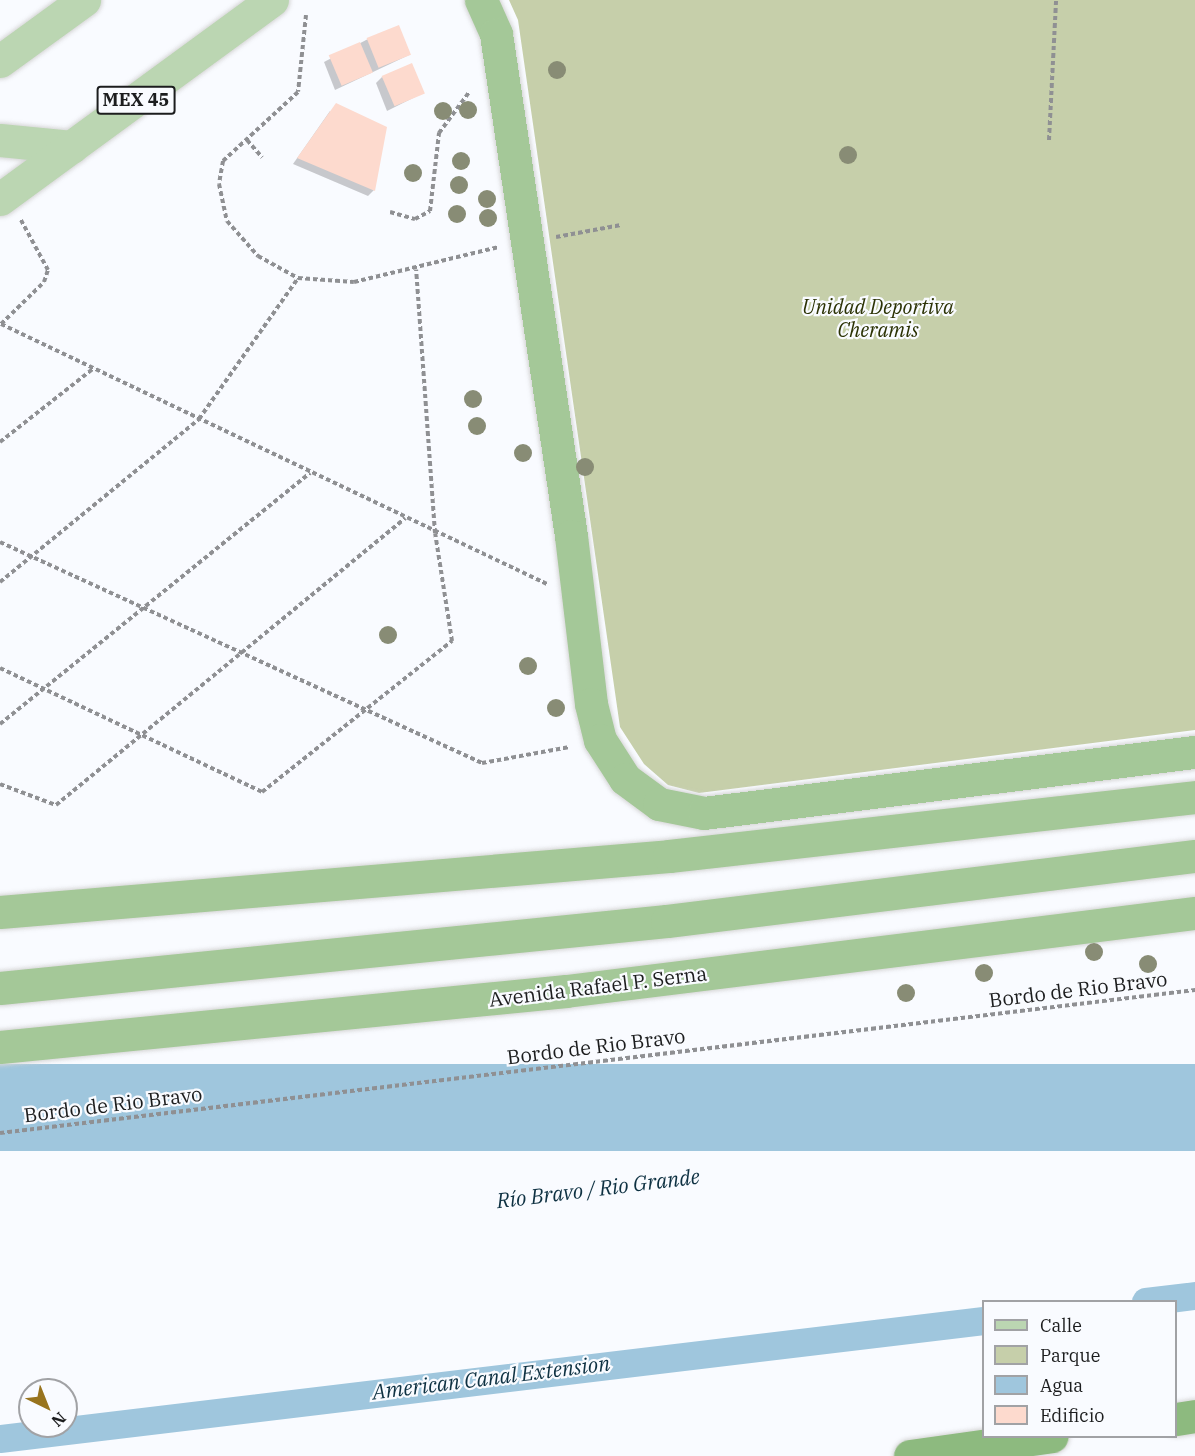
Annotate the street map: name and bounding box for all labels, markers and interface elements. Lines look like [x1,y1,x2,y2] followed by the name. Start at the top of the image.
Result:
[96,85,176,115] road number: MEX 45
[802,294,954,341] park label: Unidad Deportiva Cheramis
[488,961,708,1011] street label: Avenida Rafael P. Serna
[987,966,1169,1012] street label: Bordo de Rio Bravo
[505,1023,687,1069] street label: Bordo de Rio Bravo
[22,1081,204,1127] street label: Bordo de Rio Bravo
[495,1163,701,1213] water label: Río Bravo / Rio Grande
[982,1300,1177,1438] legend
[1040,1314,1082,1337] text: Calle
[1040,1344,1100,1367] text: Parque
[371,1350,611,1404] water label: American Canal Extension
[1040,1374,1083,1397] text: Agua
[18,1378,78,1438] north arrow
[1040,1404,1104,1427] text: Edificio
[47,1408,70,1431] text: N

